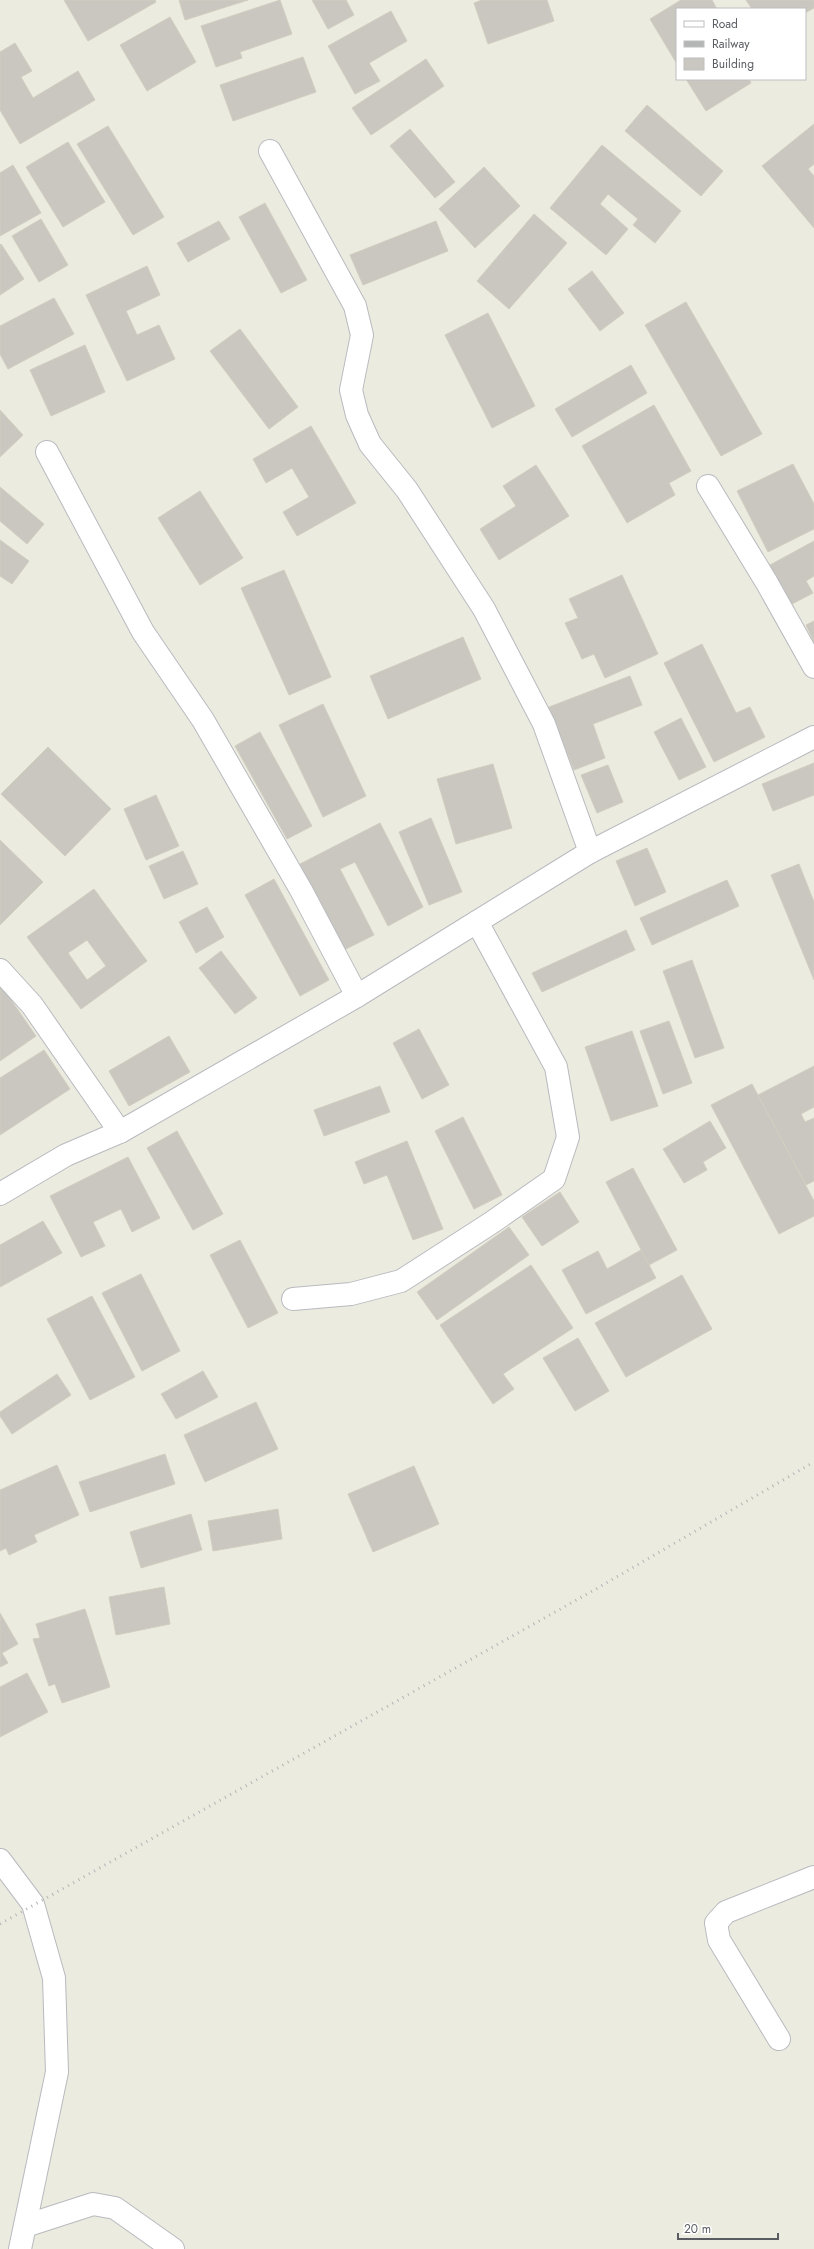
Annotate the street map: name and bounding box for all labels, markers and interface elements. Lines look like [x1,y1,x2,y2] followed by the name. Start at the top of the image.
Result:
[676,8,806,80] legend
[712,15,738,33] text: Road
[712,35,750,53] text: Railway
[712,55,754,73] text: Building
[678,2215,778,2241] scale bar
[684,2220,711,2238] text: 20 m

